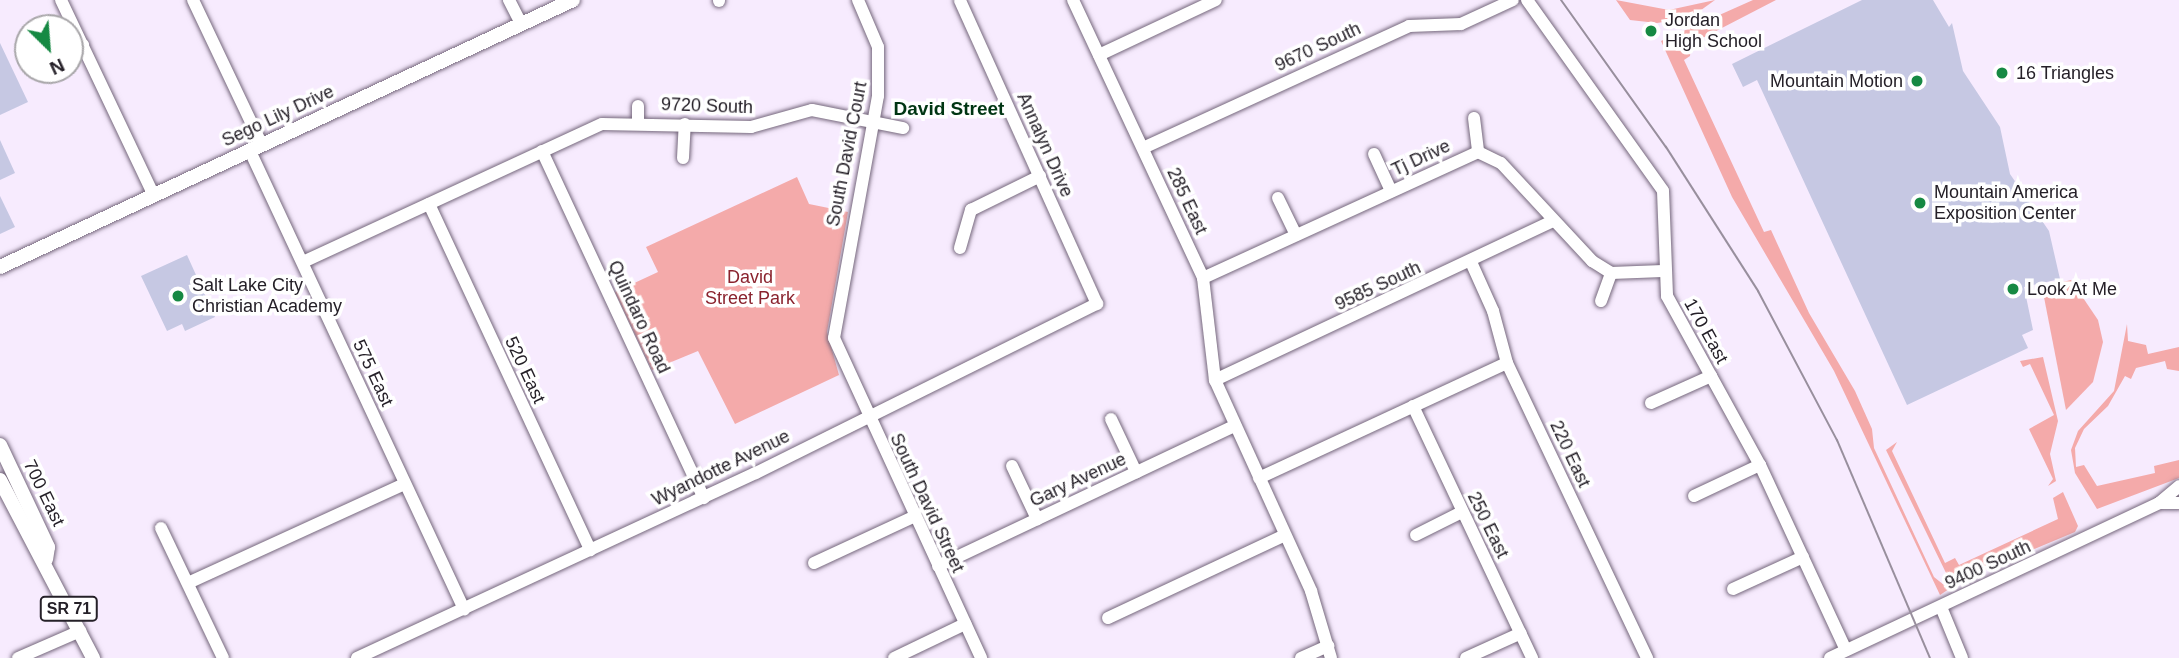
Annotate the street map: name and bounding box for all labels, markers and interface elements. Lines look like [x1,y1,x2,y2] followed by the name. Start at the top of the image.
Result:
[1665,10,1762,52] place label: Jordan High School
[14,14,84,84] north arrow
[1272,18,1364,76] street label: 9670 South
[1643,23,1659,39] marker: Jordan High School
[47,54,68,79] text: N
[2016,62,2114,84] place label: 16 Triangles
[1994,65,2010,81] marker: 16 Triangles
[1770,70,1903,92] place label: Mountain Motion
[1909,73,1925,89] marker: Mountain Motion
[822,80,872,228] street label: South David Court
[219,81,337,151] street label: Sego Lily Drive
[1012,89,1078,201] street label: Annalyn Drive
[661,94,753,118] street label: 9720 South
[894,98,1004,120] district label: David Street
[1388,135,1454,181] street label: Tj Drive
[1162,164,1212,238] street label: 285 East
[1934,182,2079,224] place label: Mountain America Exposition Center
[1912,195,1928,211] marker: Mountain America Exposition Center
[603,257,675,377] street label: Quindaro Road
[1332,257,1424,315] street label: 9585 South
[705,267,795,310] park label: David Street Park
[192,275,343,318] place label: Salt Lake City Christian Academy
[2027,278,2118,300] place label: Look At Me
[2005,281,2021,297] marker: Look At Me
[170,288,186,304] marker: Salt Lake City Christian Academy
[1679,295,1733,367] street label: 170 East
[500,333,550,407] street label: 520 East
[348,336,398,410] street label: 575 East
[1545,417,1595,491] street label: 220 East
[648,425,794,511] street label: Wyandotte Avenue
[885,430,969,576] street label: South David Street
[1026,448,1130,512] street label: Gary Avenue
[19,456,69,530] street label: 700 East
[1463,488,1513,562] street label: 250 East
[1942,536,2034,594] street label: 9400 South
[39,596,99,622] road number: SR 71

